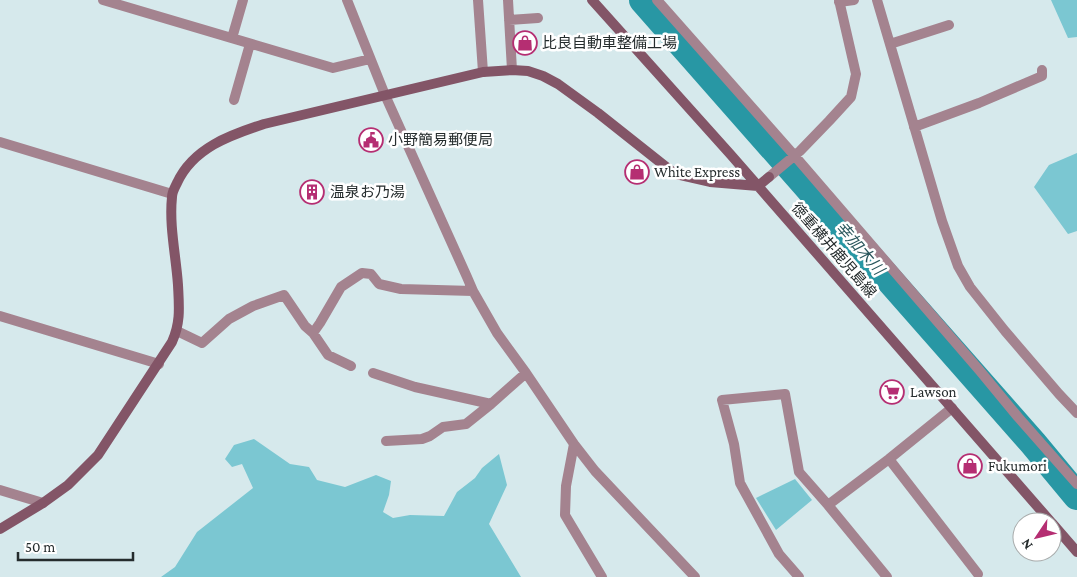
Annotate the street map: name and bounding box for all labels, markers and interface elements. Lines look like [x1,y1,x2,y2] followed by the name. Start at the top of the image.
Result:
[512,30,538,56] shop icon: 比良自動車整備工場
[542,35,677,51] place label: 比良自動車整備工場
[358,127,384,153] public building icon: 小野簡易郵便局
[388,132,493,148] place label: 小野簡易郵便局
[624,159,650,185] shop icon: White Express
[654,164,740,181] place label: White Express
[299,179,325,205] building icon: 温泉お乃湯
[330,184,405,200] place label: 温泉お乃湯
[789,199,880,301] street label: 徳重横井鹿児島線
[833,218,889,279] water label: 幸加木川
[879,379,905,405] supermarket icon: Lawson
[910,384,957,400] place label: Lawson
[957,453,983,479] shop icon: Fukumori
[988,458,1047,474] place label: Fukumori
[1012,512,1062,562] north arrow
[18,530,132,562] scale bar
[1017,536,1036,553] text: N
[25,539,55,555] text: 50 m

